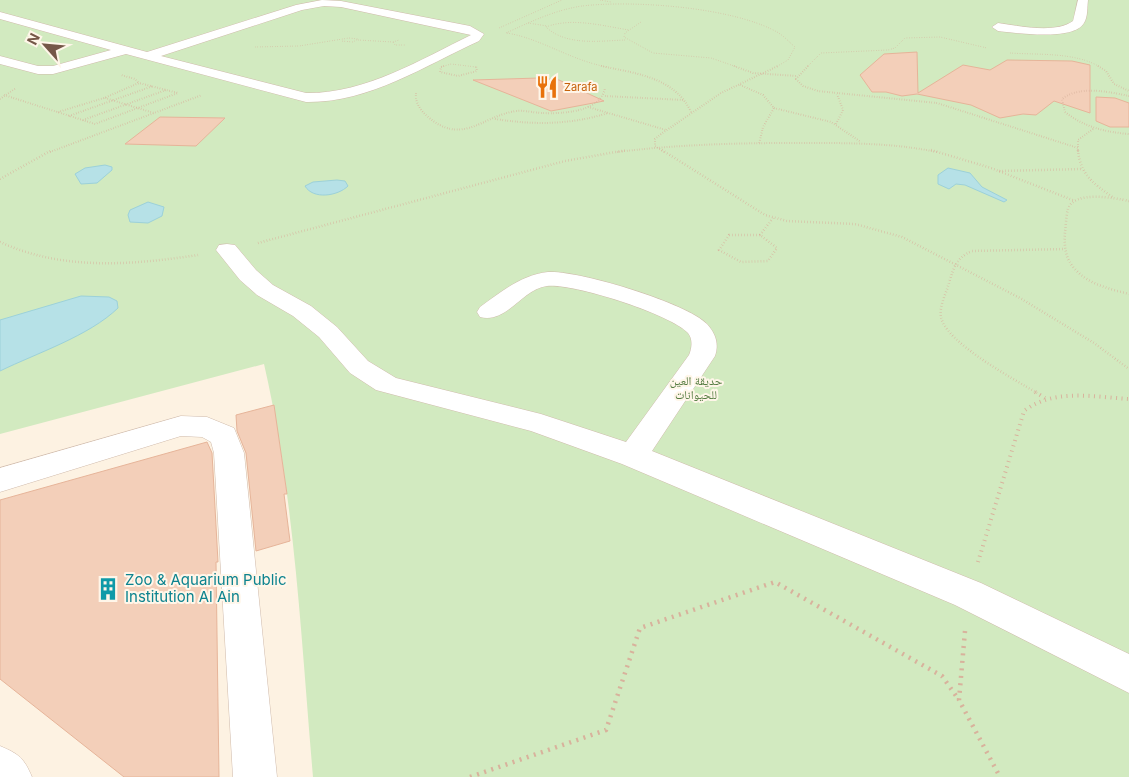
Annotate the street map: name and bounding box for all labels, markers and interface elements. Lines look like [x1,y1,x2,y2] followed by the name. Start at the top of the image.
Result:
[20,20,70,70] north arrow
[23,30,43,47] text: N
[534,74,560,100] restaurant icon: Zarafa
[564,80,598,94] place label: Zarafa
[670,373,723,402] park label: حديقة العين للحيوانات
[125,570,287,606] place label: Zoo & Aquarium Public Institution Al Ain
[95,576,121,602] building icon: Zoo & Aquarium Public Institution Al Ain

